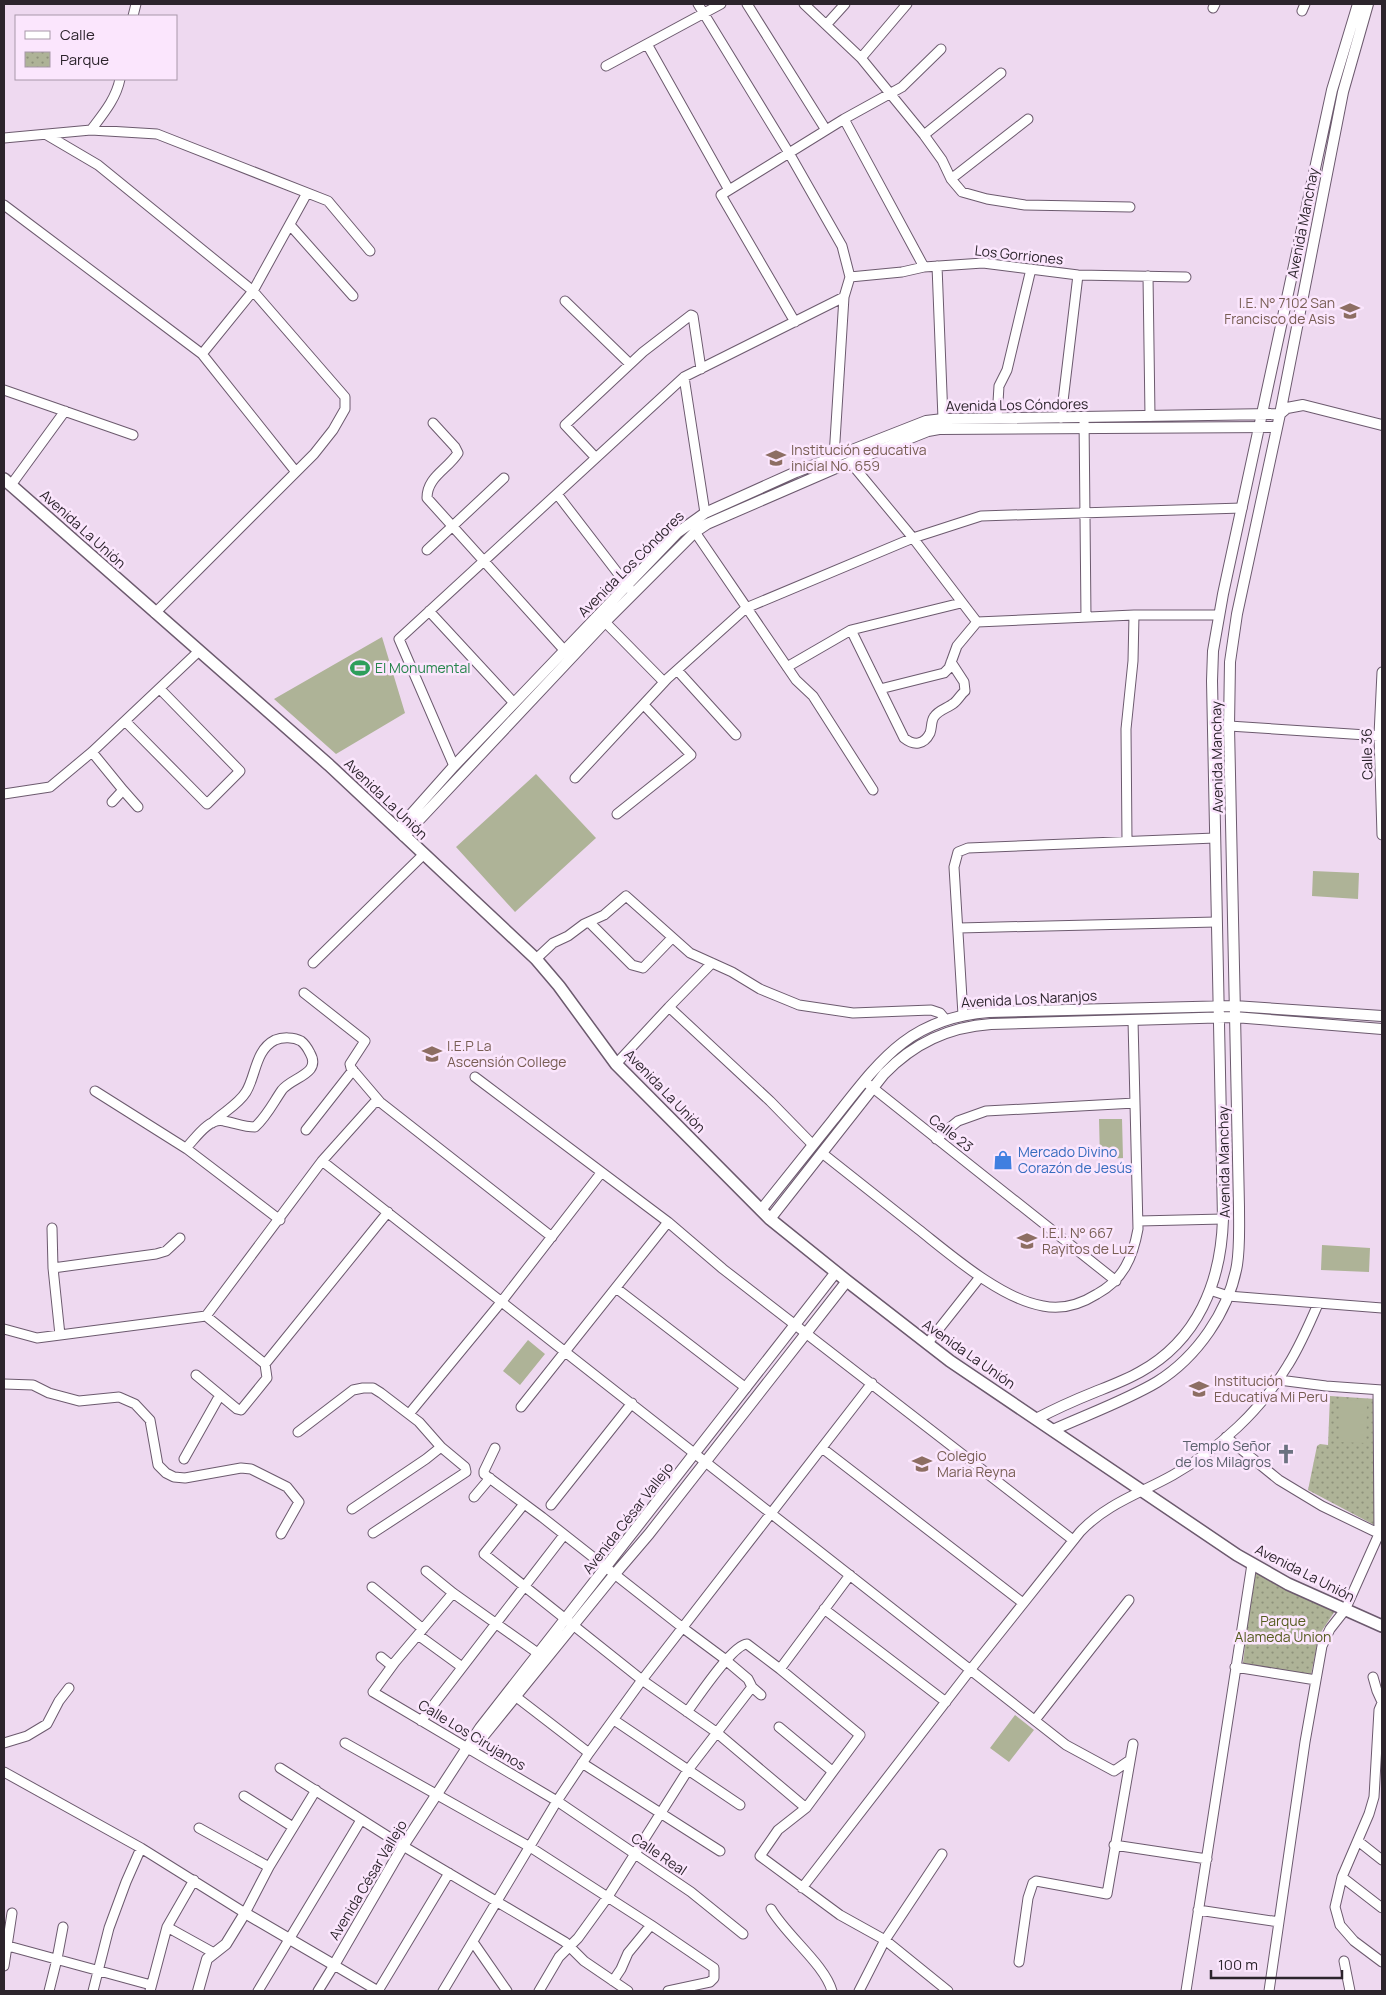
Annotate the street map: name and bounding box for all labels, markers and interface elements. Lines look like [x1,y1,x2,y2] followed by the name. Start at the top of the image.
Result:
[15,15,178,80] legend
[60,24,95,45] text: Calle
[60,49,109,70] text: Parque
[1282,165,1323,280] street label: Avenida Manchay
[974,240,1064,269] street label: Los Gorriones
[1224,293,1335,328] place label: I.E. N° 7102 San Francisco de Asis
[1339,300,1361,322] school or university icon: I.E. N° 7102 San Francisco de Asis
[946,394,1088,415] street label: Avenida Los Cóndores
[791,440,927,475] place label: Institución educativa inicial No. 659
[765,447,787,469] school or university icon: Institución educativa inicial No. 659
[36,485,130,572] street label: Avenida La Unión
[573,506,688,621] street label: Avenida Los Cóndores
[349,657,371,679] sports icon: El Monumental
[375,658,471,677] place label: El Monumental
[1206,700,1227,813] street label: Avenida Manchay
[1357,728,1376,780] street label: Calle 36
[340,754,432,843] street label: Avenida La Unión
[960,985,1098,1012] street label: Avenida Los Naranjos
[447,1036,567,1071] place label: I.E.P La Ascensión College
[421,1043,443,1065] school or university icon: I.E.P La Ascensión College
[621,1045,710,1137] street label: Avenida La Unión
[1213,1105,1234,1218] street label: Avenida Manchay
[925,1109,977,1156] street label: Calle 23
[1018,1142,1132,1177] place label: Mercado Divino Corazón de Jesús
[992,1149,1014,1171] shop icon: Mercado Divino Corazón de Jesús
[1042,1223,1135,1258] place label: I.E.I. N° 667 Rayitos de Luz
[1016,1230,1038,1252] school or university icon: I.E.I. N° 667 Rayitos de Luz
[919,1314,1020,1393] street label: Avenida La Unión
[1214,1371,1328,1406] place label: Institución Educativa Mi Peru
[1188,1378,1210,1400] school or university icon: Institución Educativa Mi Peru
[1175,1436,1271,1471] place label: Templo Señor de los Milagros
[1275,1443,1297,1465] church icon: Templo Señor de los Milagros
[937,1446,1016,1481] place label: Colegio Maria Reyna
[911,1453,933,1475] school or university icon: Colegio Maria Reyna
[578,1458,677,1577] street label: Avenida César Vallejo
[1252,1539,1358,1606] street label: Avenida La Unión
[1235,1611,1331,1646] park label: Parque Alameda Union
[415,1695,530,1774] street label: Calle Los Cirujanos
[324,1816,411,1943] street label: Avenida César Vallejo
[628,1828,691,1879] street label: Calle Real
[1211,1948,1342,1980] scale bar
[1218,1954,1258,1975] text: 100 m

